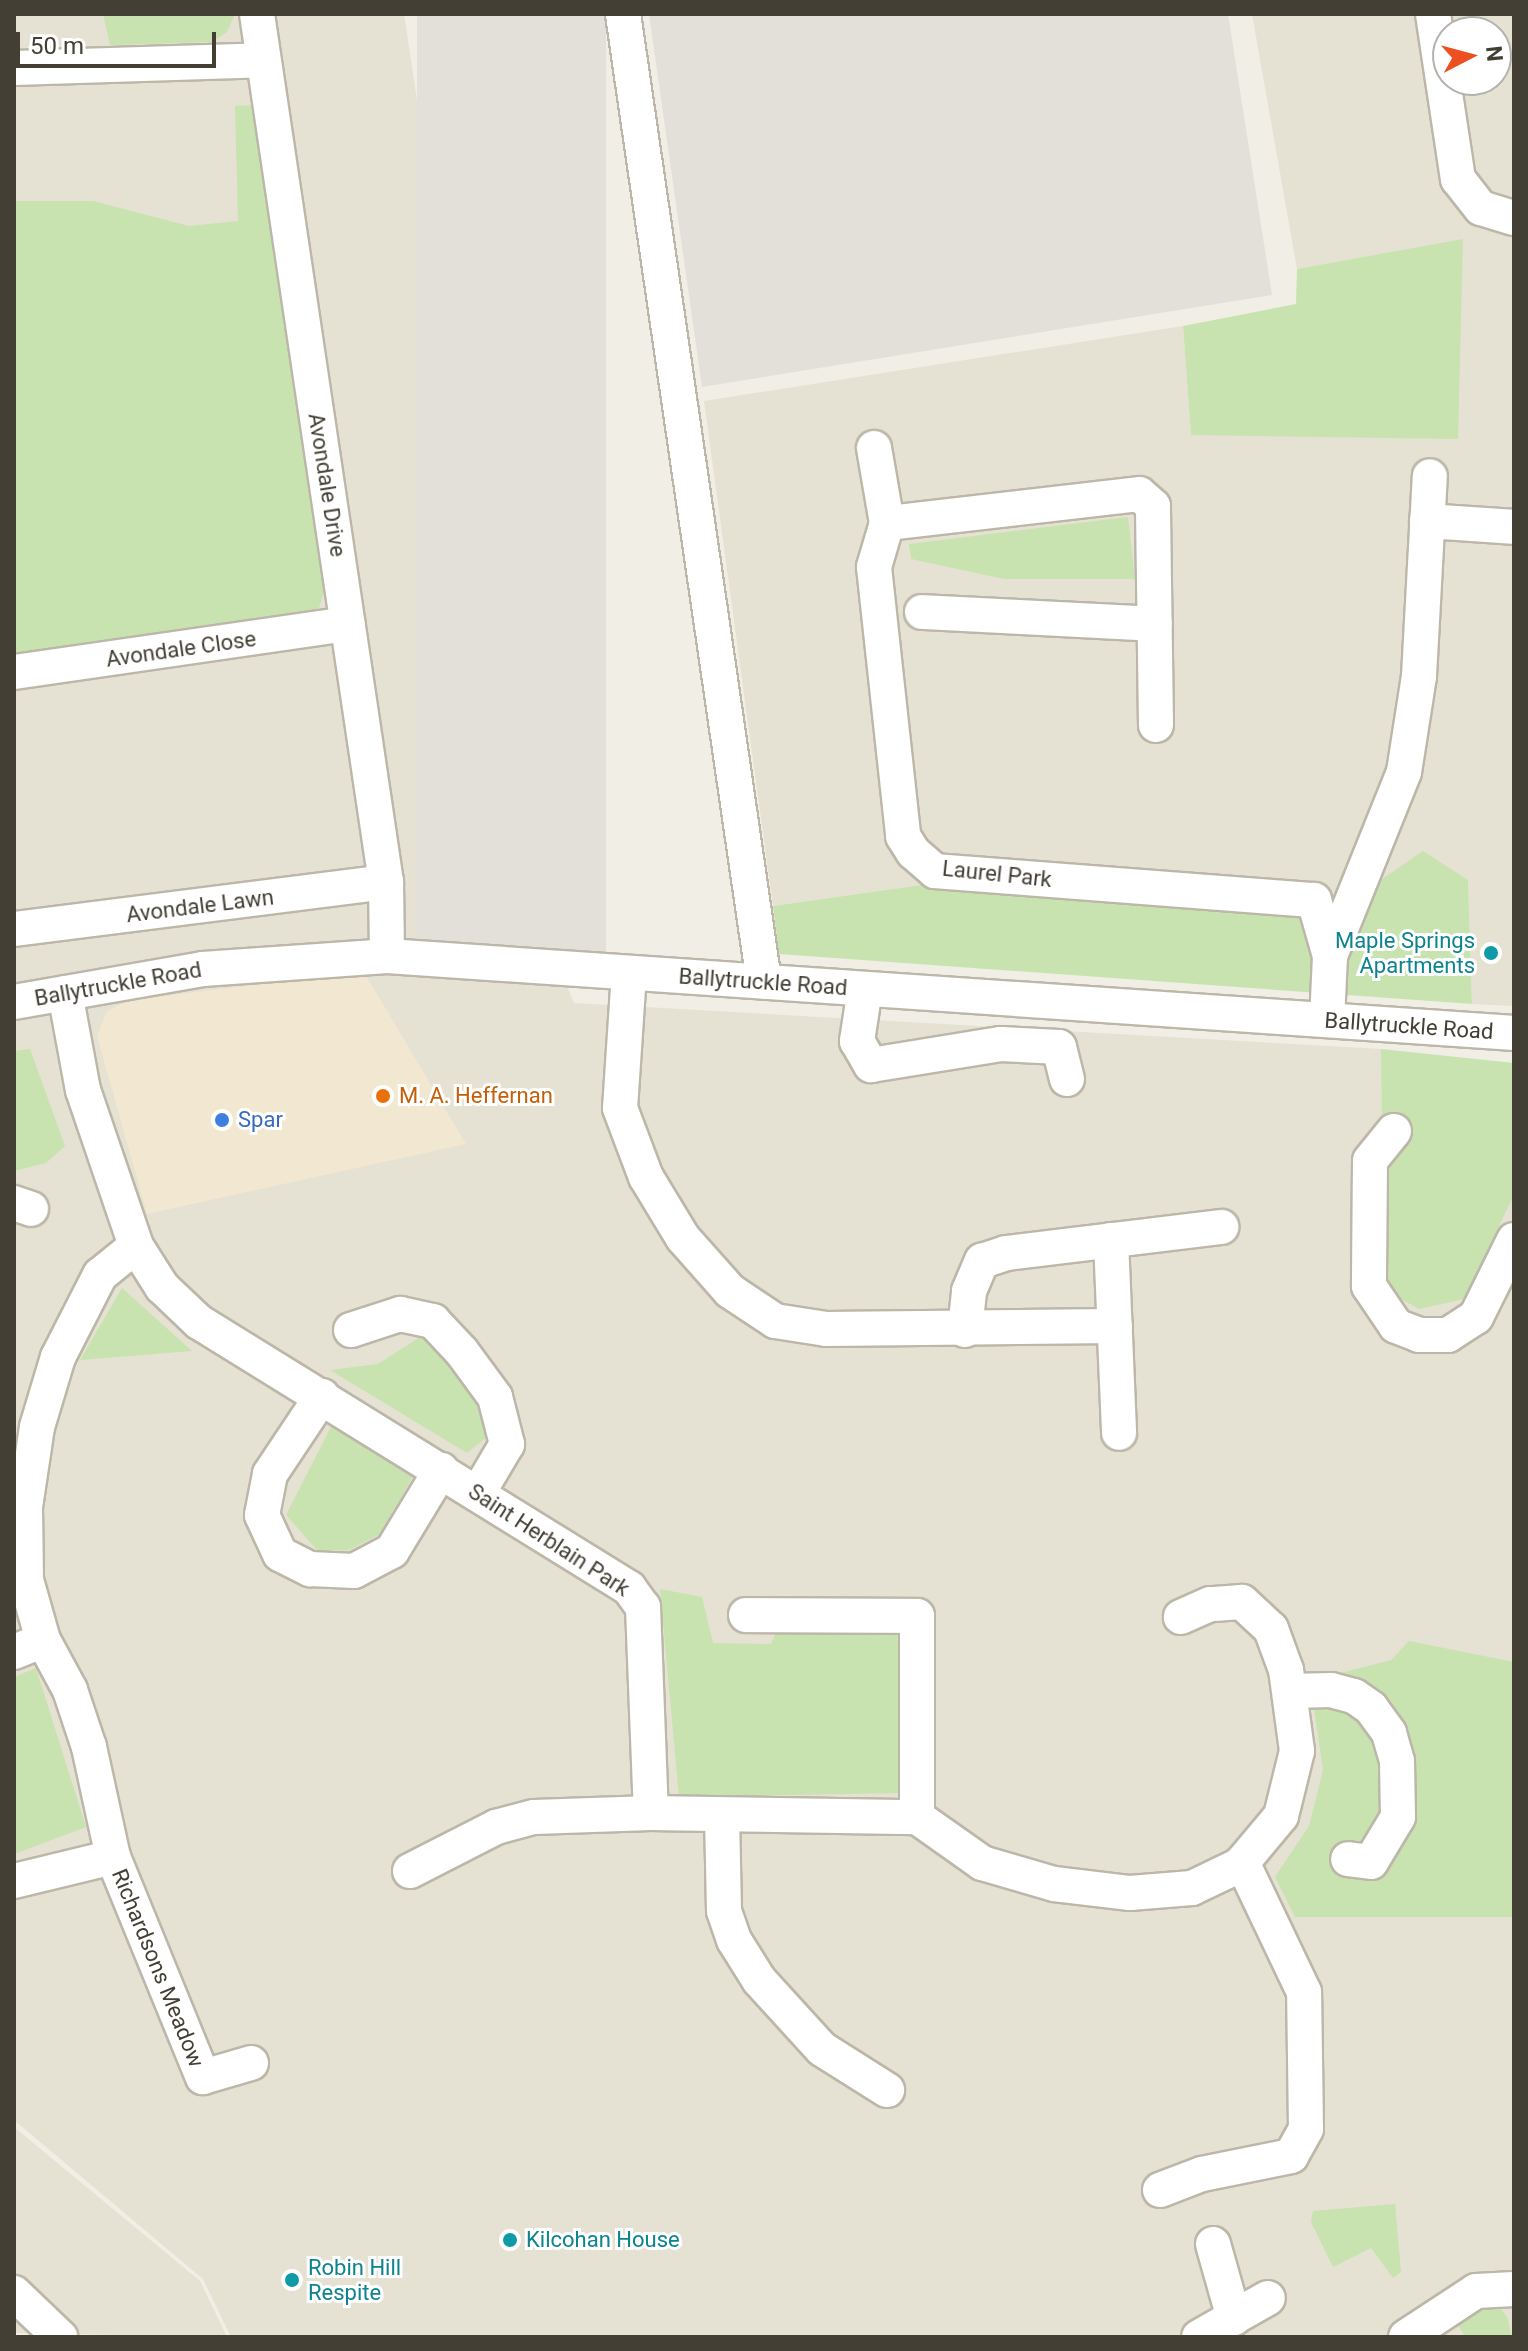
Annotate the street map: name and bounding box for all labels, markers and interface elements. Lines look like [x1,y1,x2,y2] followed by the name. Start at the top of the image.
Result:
[20,16,220,66] scale bar
[1432,16,1512,96] north arrow
[30,32,84,60] text: 50 m
[1481,45,1508,63] text: N
[303,411,351,559] street label: Avondale Drive
[104,625,258,673] street label: Avondale Close
[941,855,1053,893] street label: Laurel Park
[125,884,275,928] street label: Avondale Lawn
[1335,927,1475,978] place label: Maple Springs Apartments
[1482,944,1500,962] marker: Maple Springs Apartments
[32,956,204,1012] street label: Ballytruckle Road
[678,963,848,1001] street label: Ballytruckle Road
[1324,1007,1494,1045] street label: Ballytruckle Road
[399,1083,553,1109] place label: M. A. Heffernan
[374,1087,392,1105] marker: M. A. Heffernan
[238,1107,283,1133] place label: Spar
[213,1111,231,1129] marker: Spar
[463,1478,635,1602] street label: Saint Herblain Park
[106,1865,210,2071] street label: Richardsons Meadow
[526,2227,680,2253] place label: Kilcohan House
[501,2231,519,2249] marker: Kilcohan House
[308,2254,401,2306] place label: Robin Hill Respite
[283,2271,301,2289] marker: Robin Hill Respite

